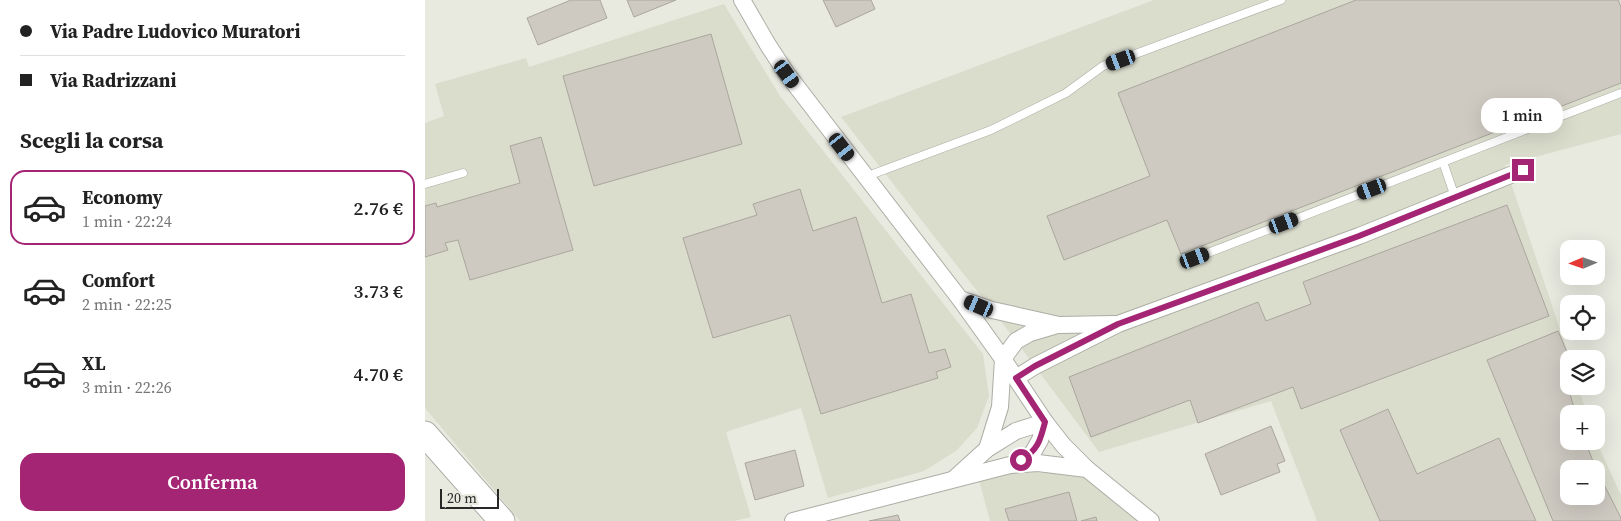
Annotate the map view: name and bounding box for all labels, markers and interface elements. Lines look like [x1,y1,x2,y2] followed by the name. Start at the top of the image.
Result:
[50,18,300,44] text: Via Padre Ludovico Muratori
[1104,48,1137,72] car
[772,57,801,91] car
[50,67,176,93] text: Via Radrizzani
[1482,98,1564,132] callout: 1 min
[1501,104,1543,126] text: 1 min
[20,125,164,155] text: Scegli la corsa
[826,131,857,163] car
[1512,159,1534,181] route end
[1355,177,1388,201] car
[82,184,163,210] text: Economy
[22,185,67,230] icon: car
[354,195,403,221] text: 2.76 €
[82,210,172,232] text: 1 min · 22:24
[1267,211,1300,235] car
[1560,240,1605,285] north arrow
[1560,240,1605,505] map controls
[1178,246,1211,270] car
[82,267,155,293] text: Comfort
[22,268,67,313] icon: car
[354,278,403,304] text: 3.73 €
[82,293,172,315] text: 2 min · 22:25
[962,293,995,319] car
[1560,295,1605,340] button: locate
[82,350,105,376] text: XL
[1560,350,1605,395] button: layers
[22,351,67,396] icon: car
[354,361,403,387] text: 4.70 €
[82,376,172,398] text: 3 min · 22:26
[1560,405,1605,450] button: +
[1010,449,1032,471] route start
[20,453,405,511] button: Conferma
[1560,460,1605,505] button: −
[440,486,499,509] scale bar
[447,488,477,508] text: 20 m

